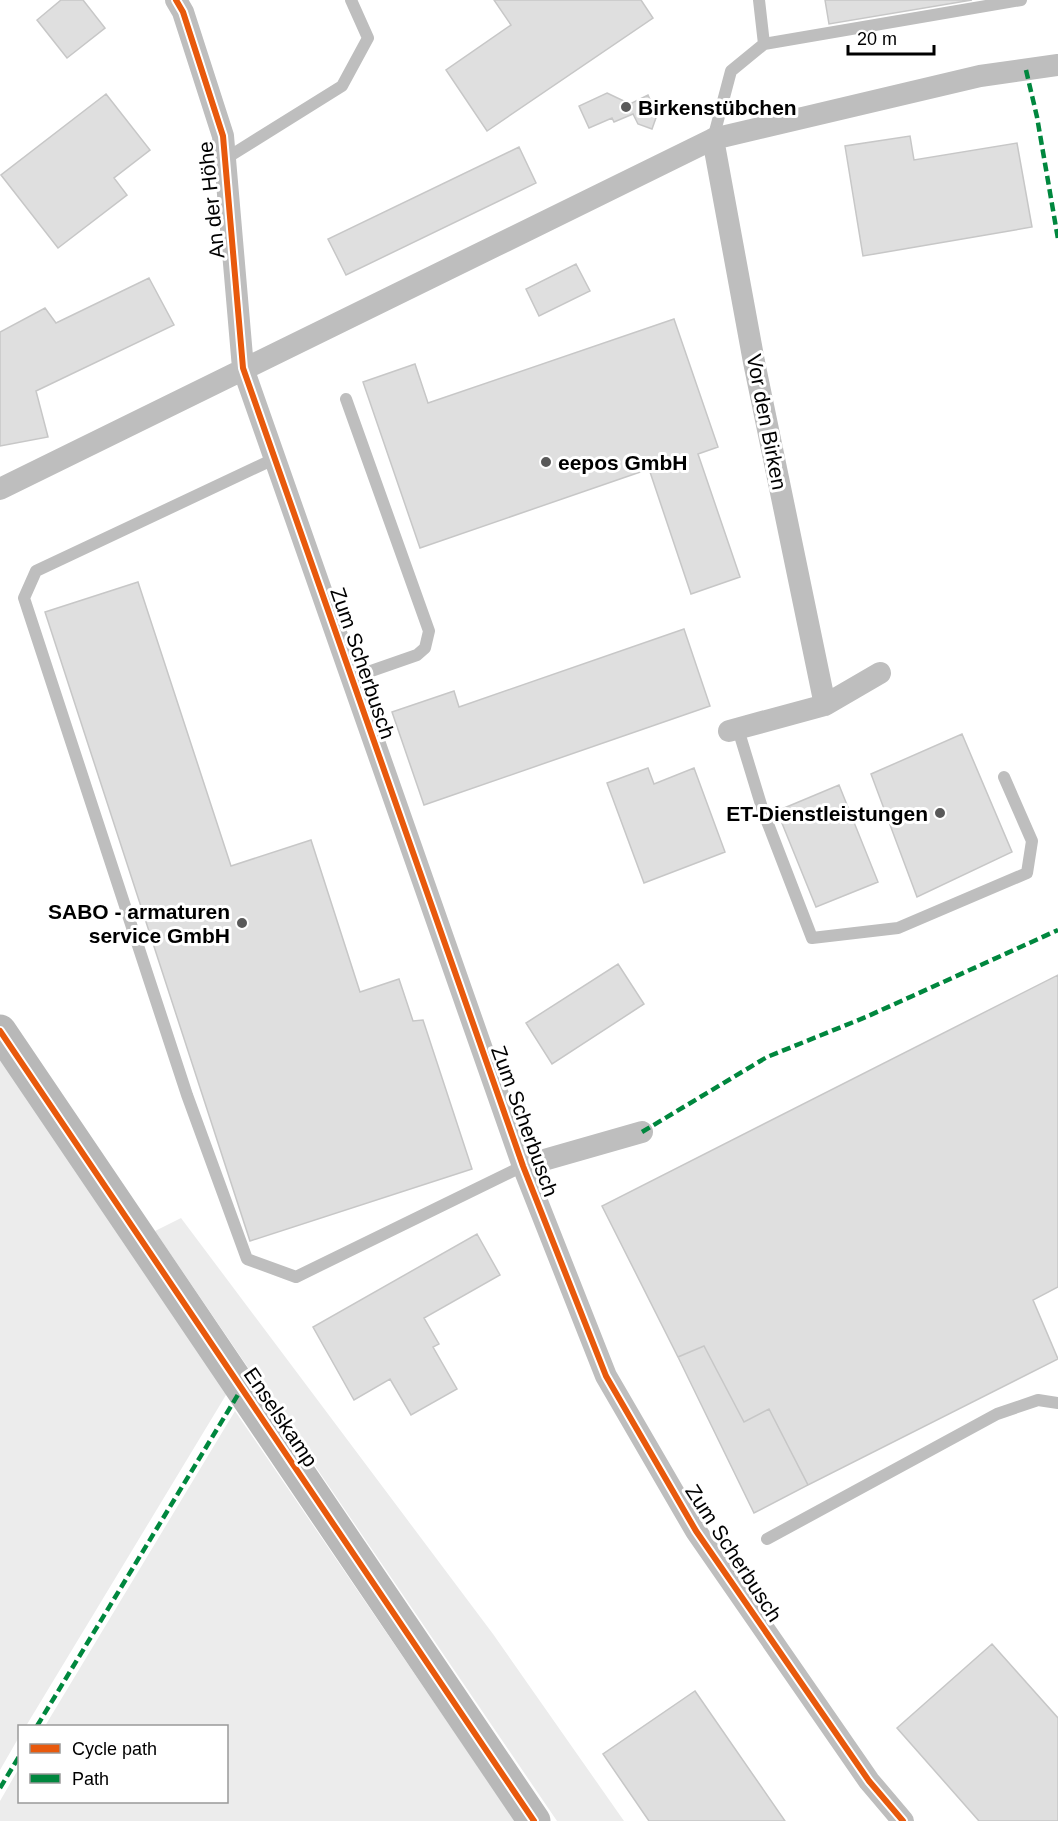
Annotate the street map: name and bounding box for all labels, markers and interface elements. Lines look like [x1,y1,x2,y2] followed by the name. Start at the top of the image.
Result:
[848,18,934,56] scale bar
[857,29,897,49] text: 20 m
[638,96,797,119] place label: Birkenstübchen
[619,100,633,114] marker: Birkenstübchen
[193,140,229,260] street label: An der Höhe
[743,352,791,492] street label: Vor den Birken
[558,451,688,474] place label: eepos GmbH
[539,455,553,469] marker: eepos GmbH
[326,584,400,742] street label: Zum Scherbusch
[726,802,928,825] place label: ET-Dienstleistungen
[933,806,947,820] marker: ET-Dienstleistungen
[48,900,230,947] place label: SABO - armaturen service GmbH
[235,916,249,930] marker: SABO - armaturen service GmbH
[487,1042,563,1200] street label: Zum Scherbusch
[239,1363,323,1471] street label: Enselskamp
[681,1480,787,1626] street label: Zum Scherbusch
[18,1725,228,1803] legend
[72,1739,157,1759] text: Cycle path
[72,1769,109,1789] text: Path

